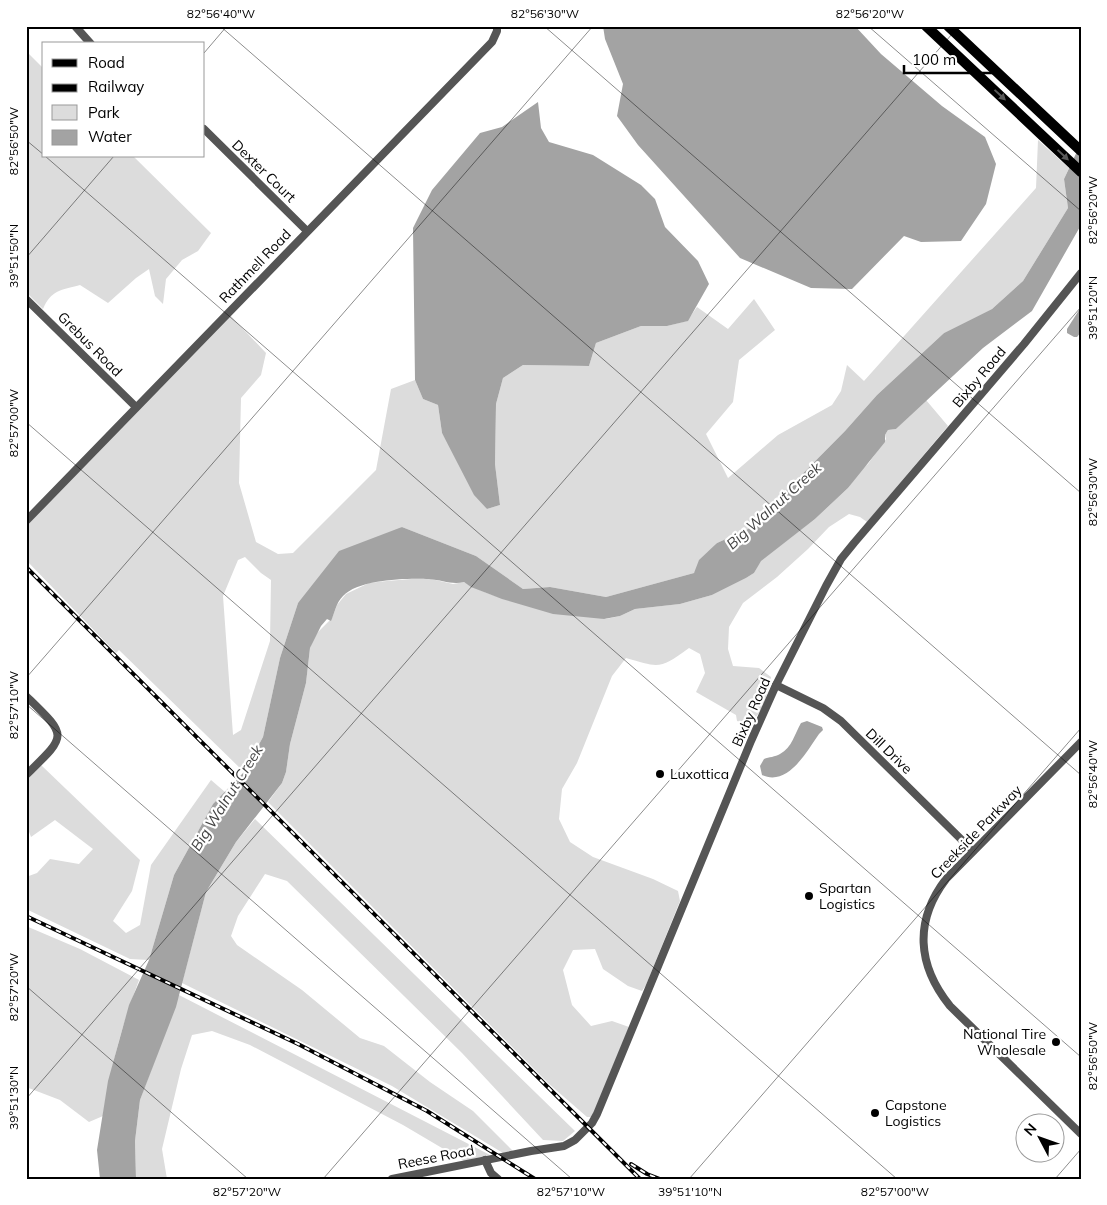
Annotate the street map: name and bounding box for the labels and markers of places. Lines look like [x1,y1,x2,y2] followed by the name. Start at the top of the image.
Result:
[670,765,729,783] place label: Luxottica
[654,768,666,780] marker: Luxottica
[819,879,875,913] place label: Spartan Logistics
[803,890,815,902] marker: Spartan Logistics
[963,1025,1046,1059] place label: National Tire Wholesale
[1050,1036,1062,1048] marker: National Tire Wholesale
[885,1096,947,1130] place label: Capstone Logistics
[869,1107,881,1119] marker: Capstone Logistics

